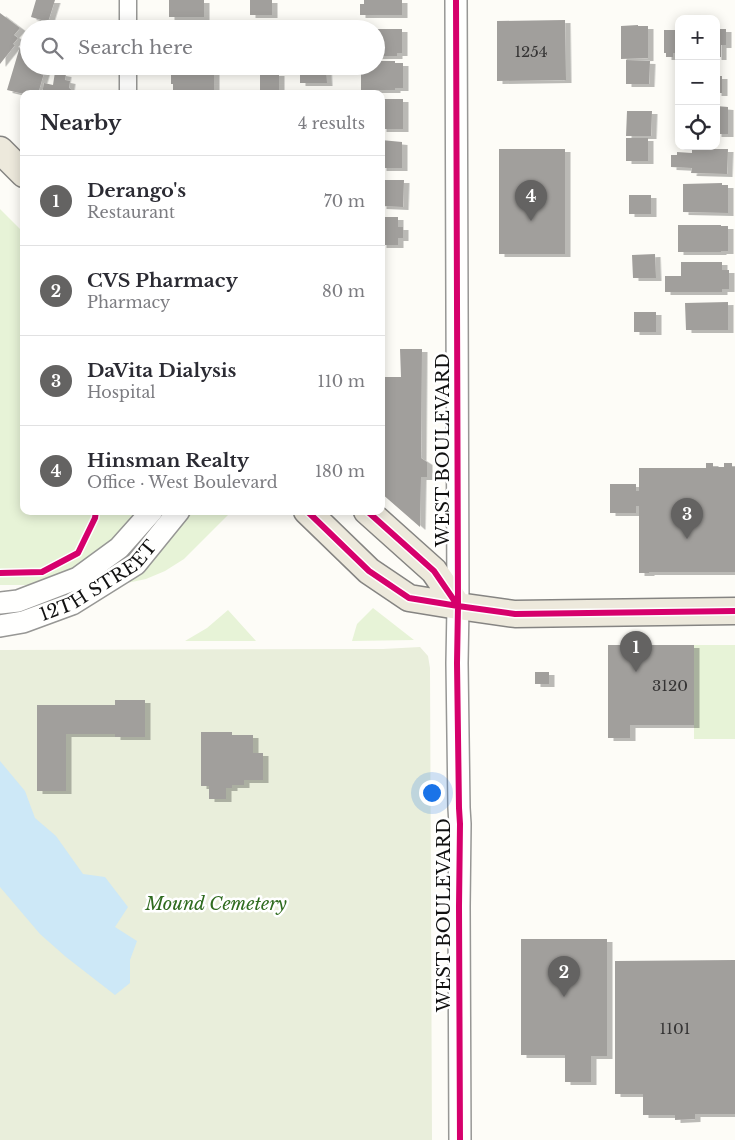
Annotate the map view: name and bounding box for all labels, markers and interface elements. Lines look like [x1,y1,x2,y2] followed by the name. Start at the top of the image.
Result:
[675,15,720,150] map controls
[675,15,720,60] button: +
[20,20,385,75] search box
[38,34,66,62] icon: search
[78,36,193,59] text: Search here
[514,42,548,61] house number: 1254
[675,60,720,105] button: −
[675,105,720,150] button: locate
[40,110,121,136] text: Nearby
[298,113,365,133] text: 4 results
[87,179,186,202] text: Derango's
[515,180,547,221] pin: 4
[53,191,59,211] text: 1
[324,191,365,211] text: 70 m
[87,202,175,222] text: Restaurant
[87,269,238,292] text: CVS Pharmacy
[51,281,61,301] text: 2
[322,281,365,301] text: 80 m
[87,292,170,312] text: Pharmacy
[432,353,454,548] street label: WEST BOULEVARD
[87,359,236,382] text: DaVita Dialysis
[51,371,61,391] text: 3
[318,371,365,391] text: 110 m
[87,382,156,402] text: Hospital
[87,449,249,472] text: Hinsman Realty
[51,461,61,481] text: 4
[315,461,365,481] text: 180 m
[87,472,278,492] text: Office · West Boulevard
[671,498,703,539] pin: 3
[37,536,162,626] street label: 12TH STREET
[620,631,652,672] pin: 1
[652,676,688,695] house number: 3120
[419,780,445,806] your location
[433,818,455,1013] street label: WEST BOULEVARD
[144,893,288,915] park label: Mound Cemetery
[548,956,580,997] pin: 2
[660,1019,690,1038] house number: 1101

